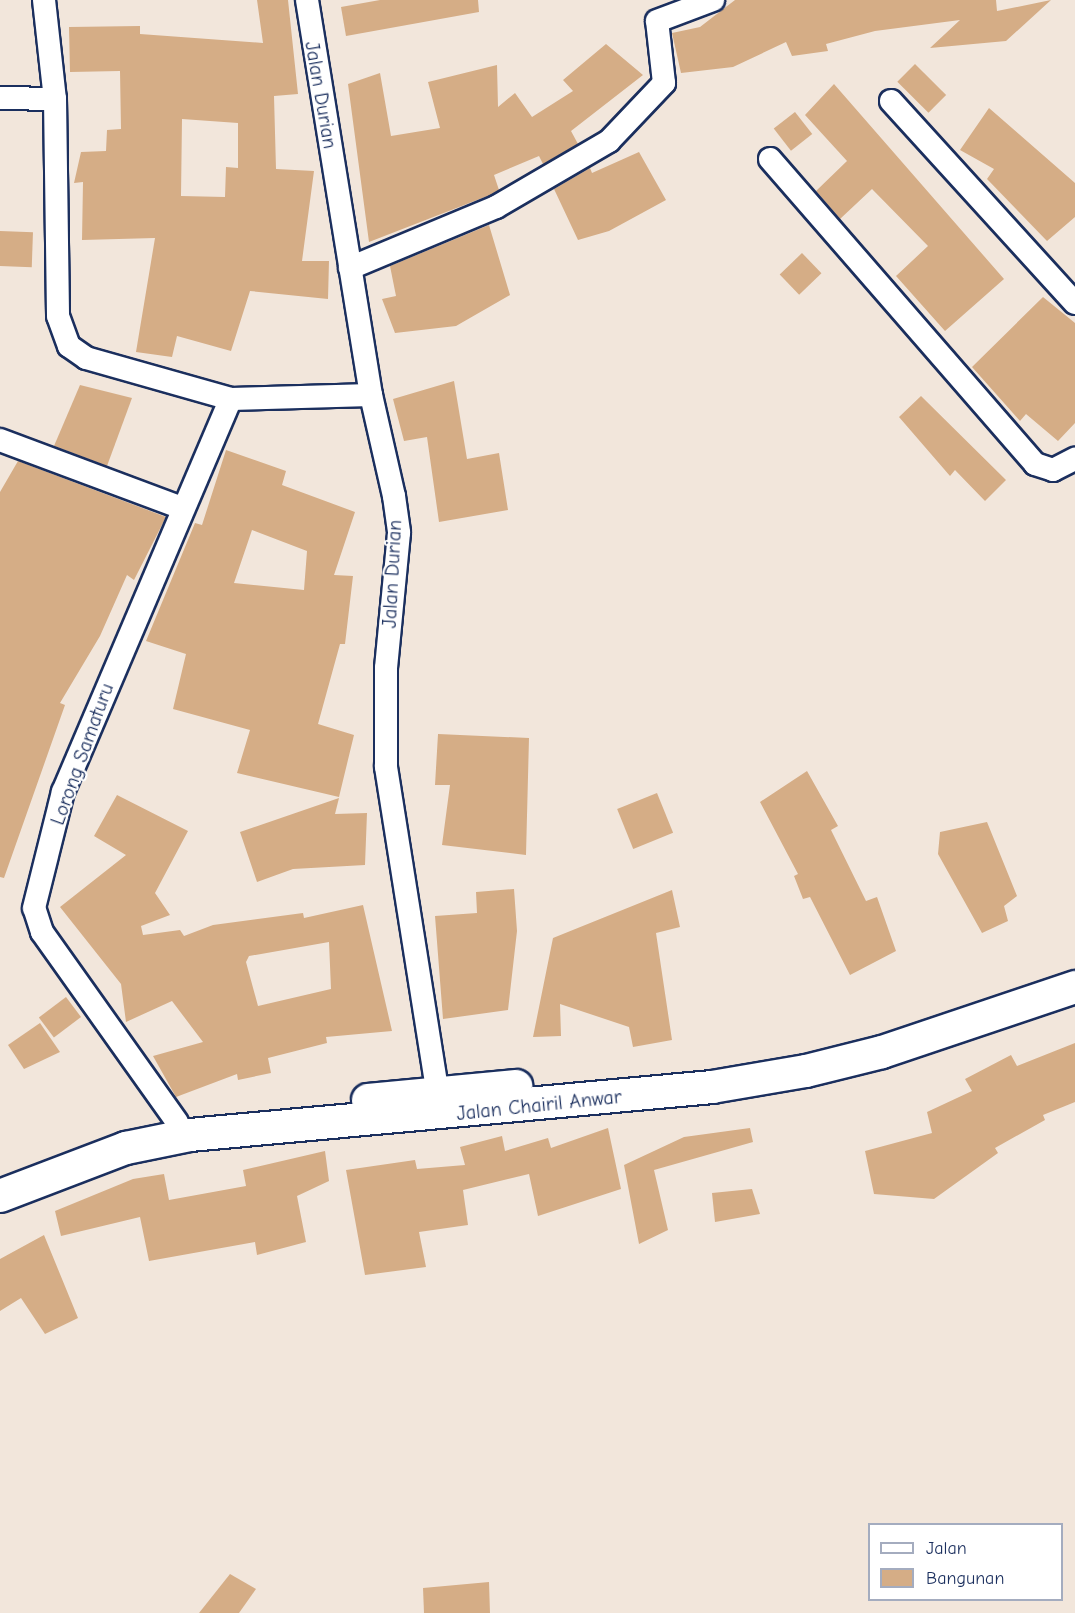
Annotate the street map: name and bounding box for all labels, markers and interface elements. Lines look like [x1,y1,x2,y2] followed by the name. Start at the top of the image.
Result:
[300,39,342,151] street label: Jalan Durian
[377,519,407,629] street label: Jalan Durian
[45,680,119,828] street label: Lorong Samaturu
[455,1084,623,1126] street label: Jalan Chairil Anwar
[868,1523,1063,1601] legend
[926,1538,967,1559] text: Jalan
[926,1568,1004,1589] text: Bangunan

